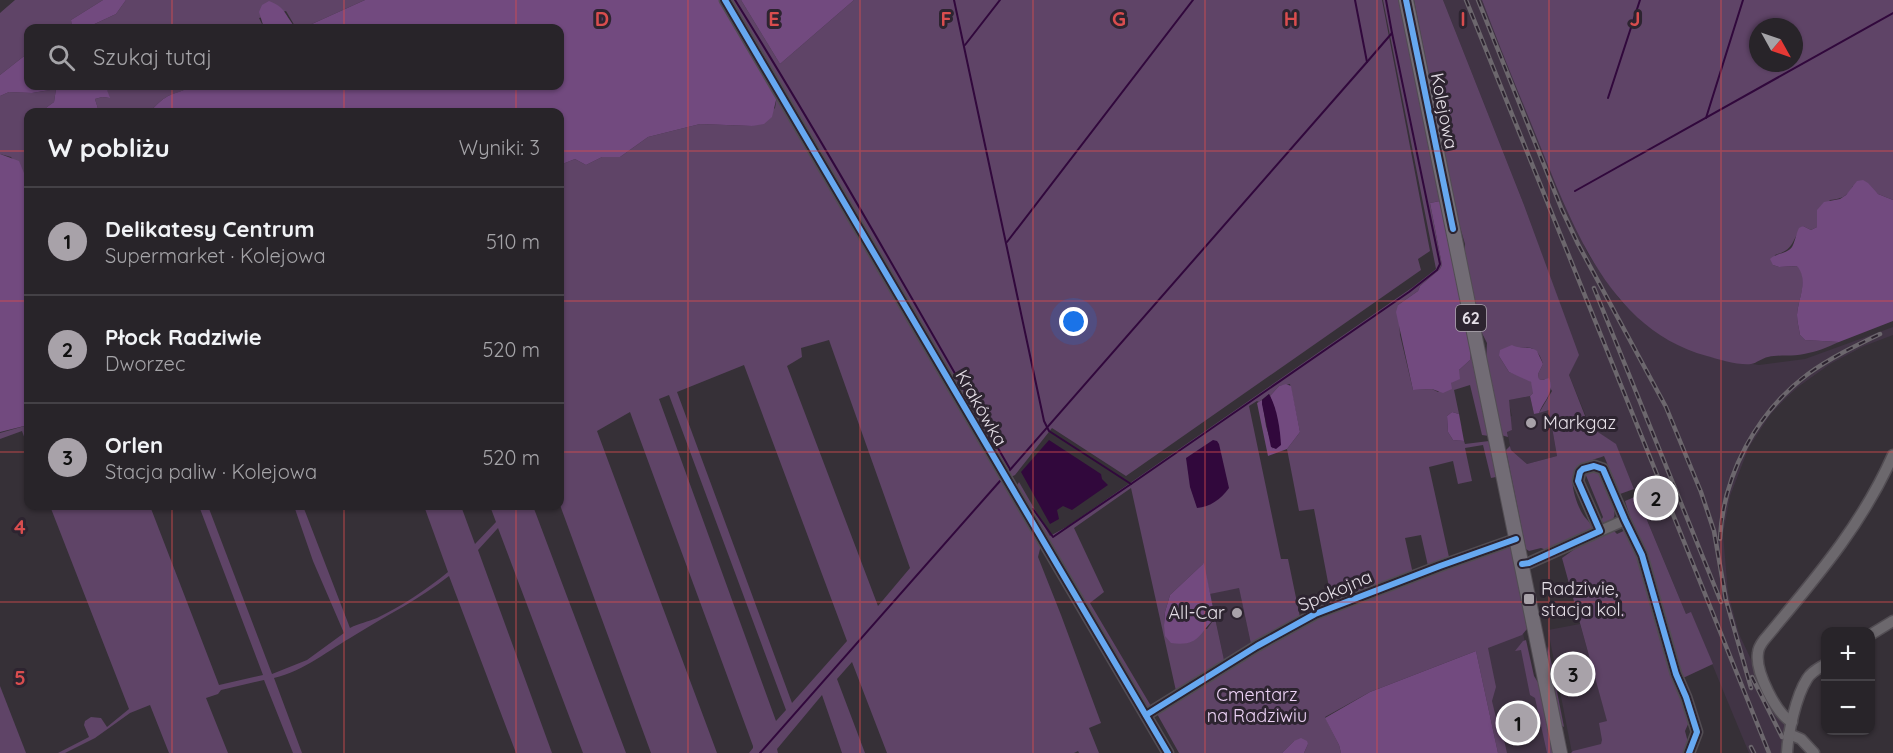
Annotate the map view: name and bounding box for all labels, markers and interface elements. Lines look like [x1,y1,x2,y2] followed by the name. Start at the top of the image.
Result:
[595,6,609,31] text: D
[768,6,780,31] text: E
[940,6,952,31] text: F
[1112,6,1126,31] text: G
[1284,6,1298,31] text: H
[1460,6,1466,31] text: I
[1629,6,1641,31] text: J
[1749,18,1803,72] north arrow
[24,24,564,90] search box
[45,41,78,74] icon: search
[93,43,212,71] text: Szukaj tutaj
[1426,71,1463,151] street label: Kolejowa
[48,131,170,164] text: W pobliżu
[459,135,540,160] text: Wyniki: 3
[105,215,314,243] text: Delikatesy Centrum
[64,229,71,254] text: 1
[486,229,540,254] text: 510 m
[105,243,326,268] text: Supermarket · Kolejowa
[1456,305,1486,331] road number: 62
[1059,307,1088,336] your location
[105,323,262,351] text: Płock Radziwie
[62,337,73,362] text: 2
[482,337,540,362] text: 520 m
[105,351,185,376] text: Dworzec
[950,366,1012,450] street label: Krakówka
[1543,411,1616,434] place label: Markgaz
[1524,416,1538,430] marker: Markgaz
[105,431,163,459] text: Orlen
[62,445,73,470] text: 3
[482,445,540,470] text: 520 m
[105,459,317,484] text: Stacja paliw · Kolejowa
[1636,476,1676,520] pin: 2
[14,514,26,539] text: 4
[1294,565,1375,616] street label: Spokojna
[1541,577,1624,621] place label: Radziwie, stacja kol.
[1522,592,1536,606] marker: Radziwie, stacja kol.
[1168,601,1225,624] place label: All-Car
[1230,606,1244,620] marker: All-Car
[1821,627,1875,735] map controls
[1821,627,1875,681] button: +
[1554,652,1592,696] pin: 3
[14,665,26,690] text: 5
[1821,681,1875,735] button: −
[1207,683,1307,727] park label: Cmentarz na Radziwiu
[1498,700,1538,746] pin: 1

